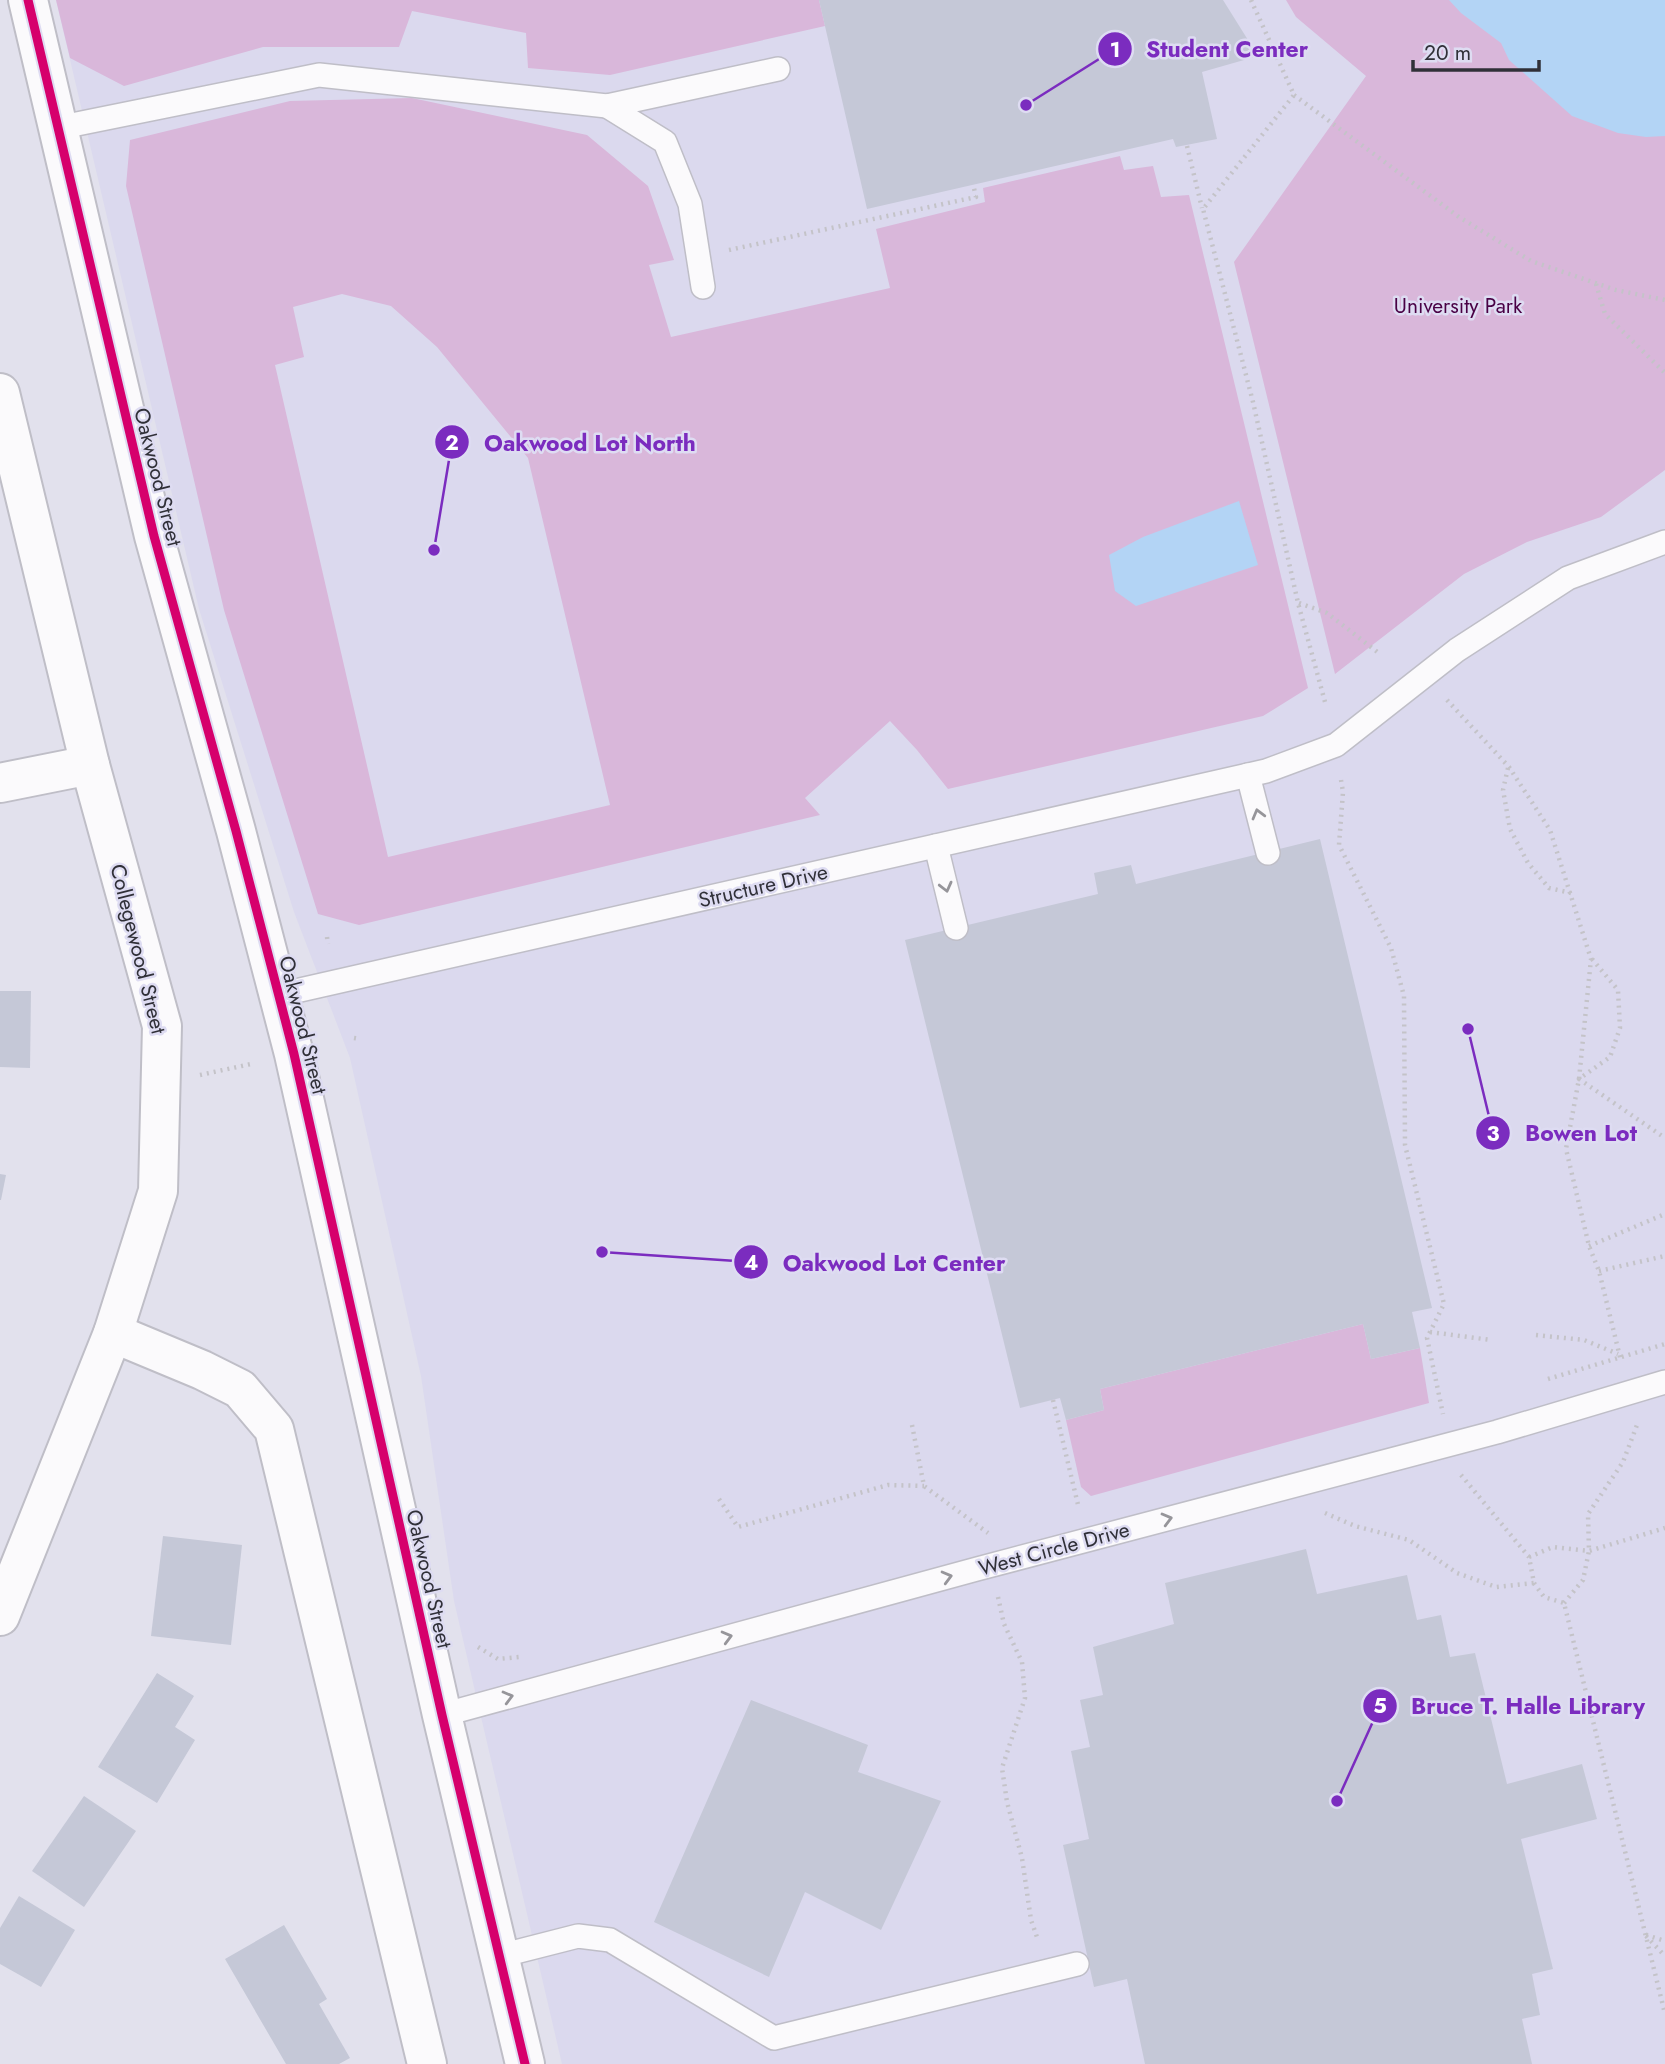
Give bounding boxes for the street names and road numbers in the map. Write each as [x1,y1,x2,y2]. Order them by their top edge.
street label: Oakwood Street [126,405,190,549]
street label: Structure Drive [696,857,831,915]
street label: Collegewood Street [102,861,174,1037]
street label: Oakwood Street [271,953,335,1097]
street label: Oakwood Street [398,1507,460,1651]
street label: West Circle Drive [975,1514,1133,1584]

